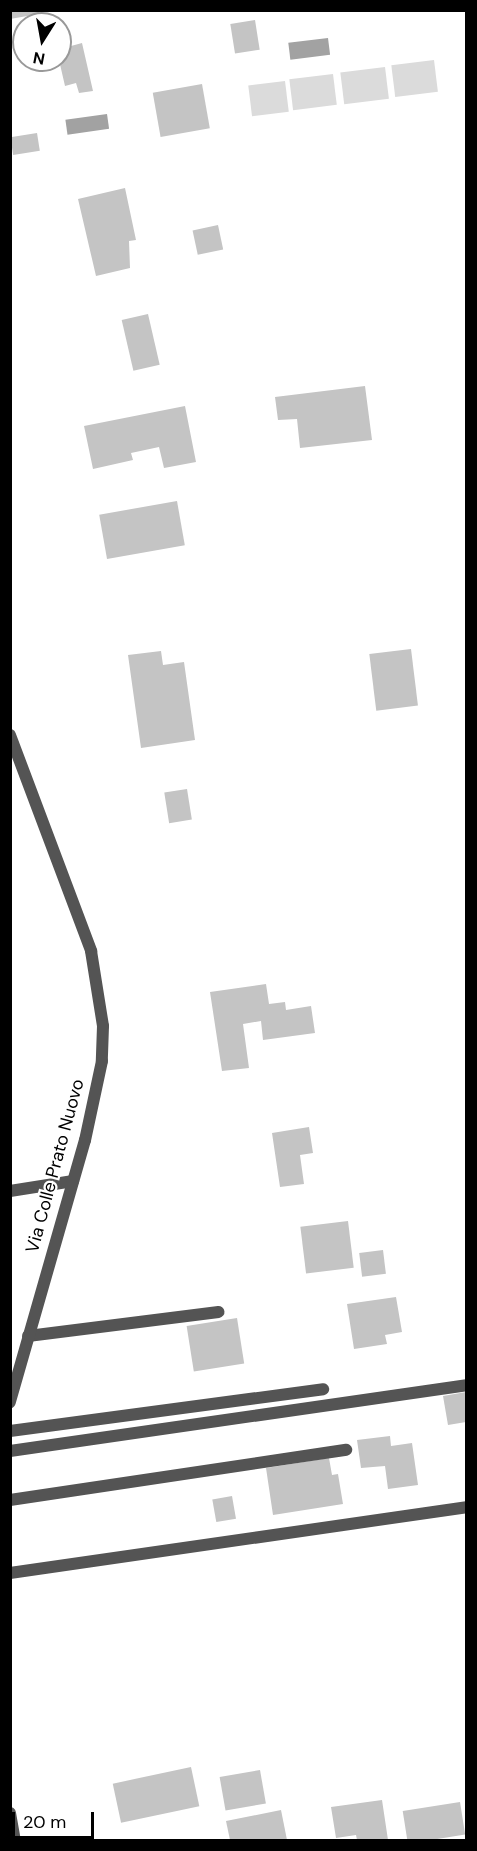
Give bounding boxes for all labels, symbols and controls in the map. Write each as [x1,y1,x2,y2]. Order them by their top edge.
north arrow [12,12,72,72]
text: N [31,47,47,70]
street label: Via Colle Prato Nuovo [21,1077,89,1255]
scale bar [15,1800,98,1838]
text: 20 m [23,1810,66,1834]

